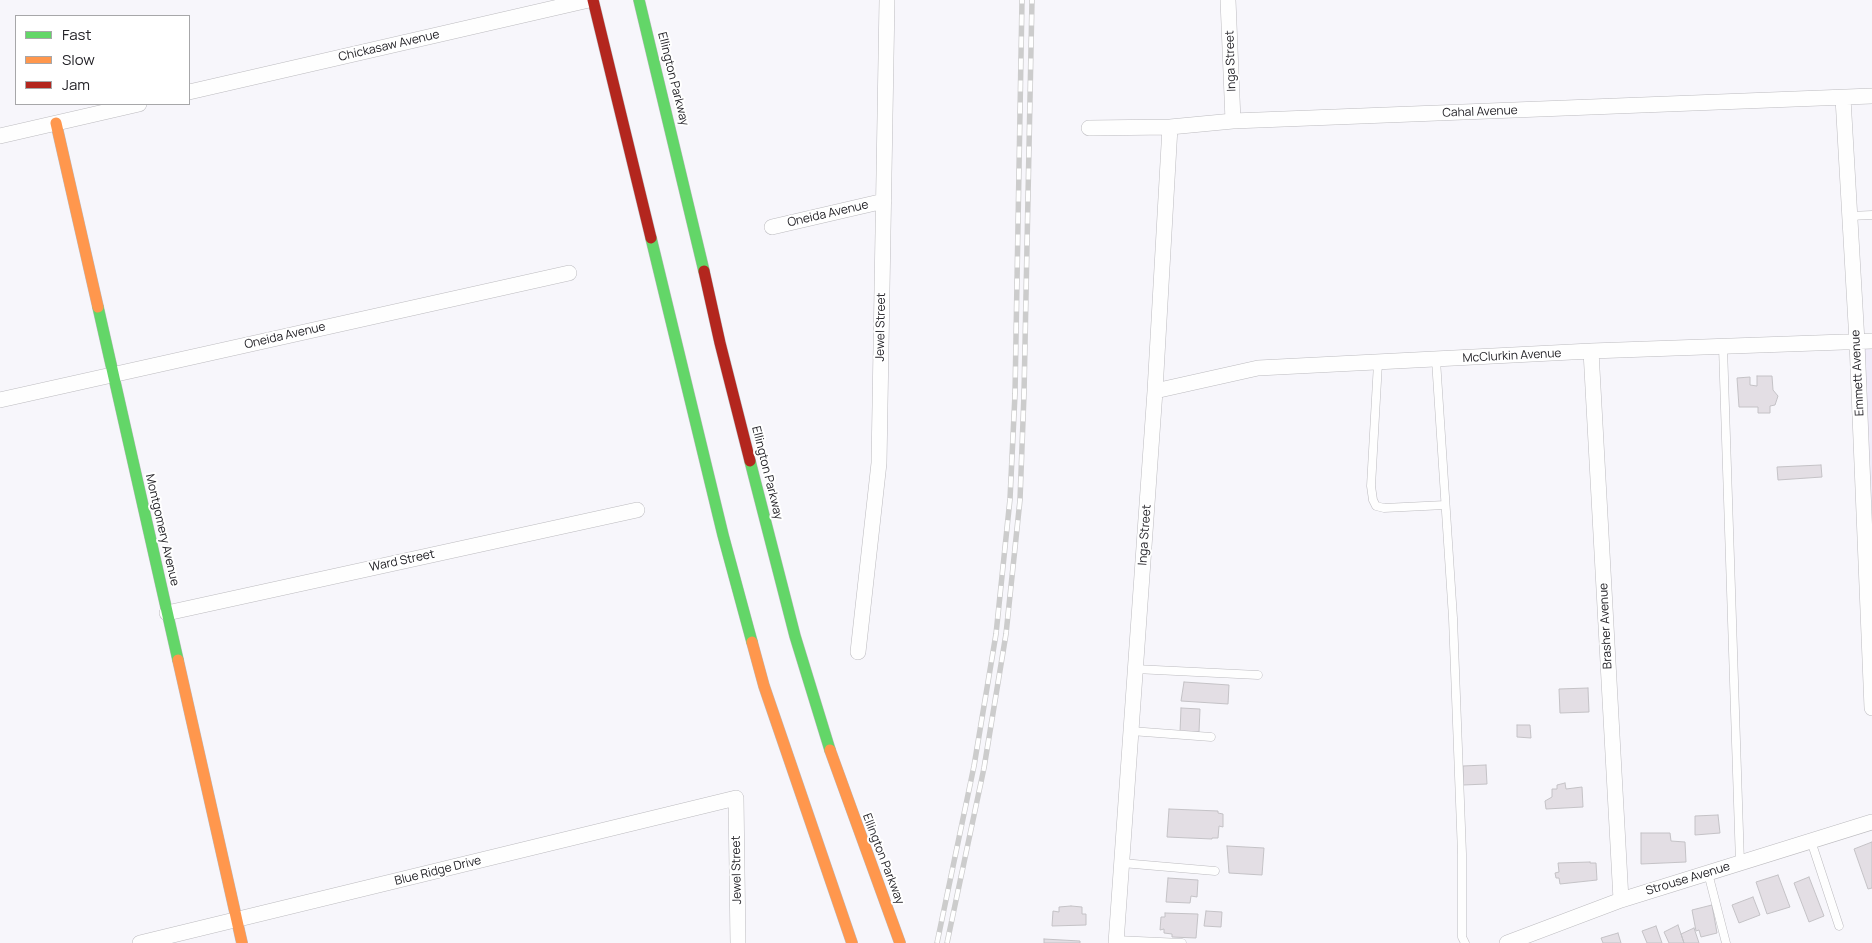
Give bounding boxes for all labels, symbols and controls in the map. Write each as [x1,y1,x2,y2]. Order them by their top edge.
legend [15,15,190,105]
text: Fast [62,24,91,45]
street label: Chickasaw Avenue [337,27,441,65]
street label: Inga Street [1223,30,1239,92]
street label: Ellington Parkway [654,31,692,127]
text: Slow [62,49,95,70]
text: Jam [62,74,90,95]
street label: Cahal Avenue [1442,103,1518,121]
street label: Oneida Avenue [786,198,870,230]
street label: Jewel Street [873,292,889,362]
street label: Oneida Avenue [243,320,327,352]
street label: Emmett Avenue [1849,329,1867,417]
street label: McClurkin Avenue [1462,346,1562,366]
street label: Ellington Parkway [748,425,786,521]
street label: Montgomery Avenue [142,473,182,587]
street label: Inga Street [1136,504,1154,566]
street label: Ward Street [368,547,436,575]
street label: Brasher Avenue [1597,583,1615,669]
street label: Ellington Parkway [859,812,907,906]
street label: Jewel Street [729,835,745,905]
street label: Blue Ridge Drive [393,853,483,889]
street label: Strouse Avenue [1644,859,1732,899]

